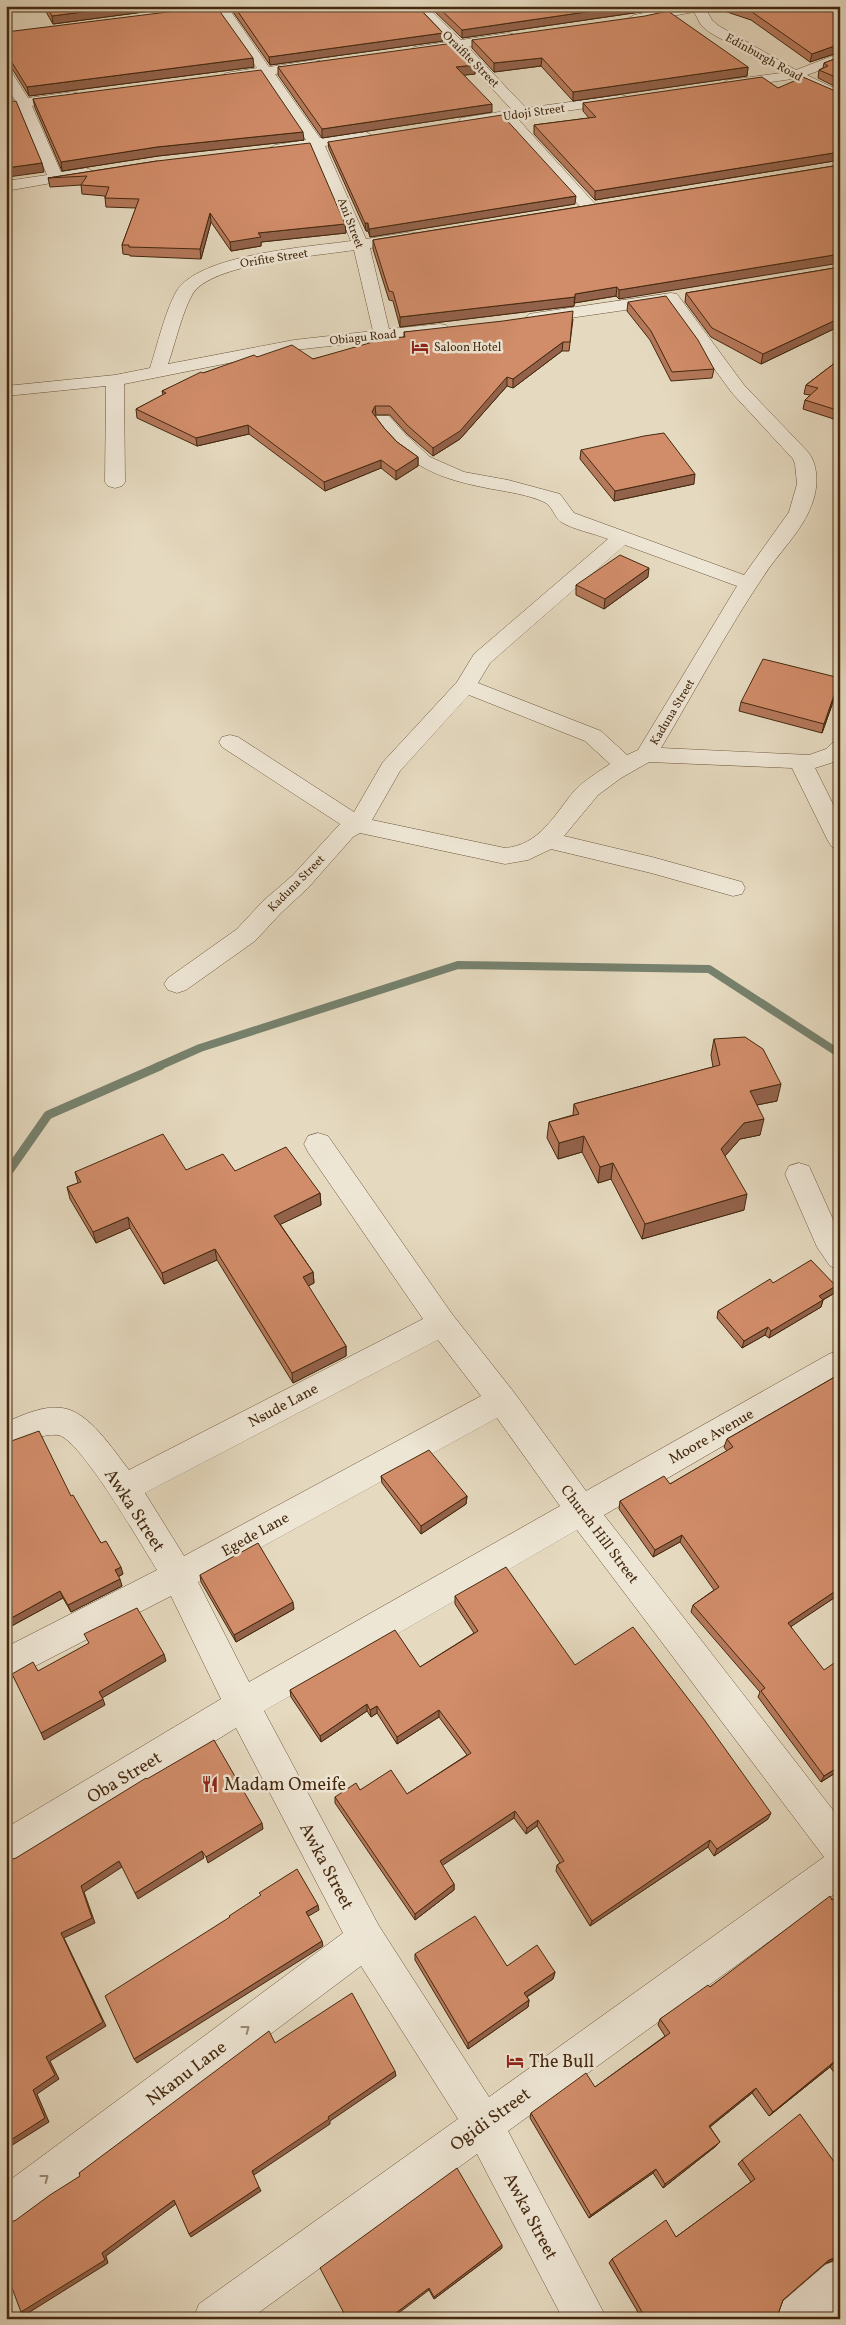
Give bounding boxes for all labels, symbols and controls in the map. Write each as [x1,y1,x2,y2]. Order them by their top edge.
street label: Oraifite Street [438,28,502,92]
street label: Edinburgh Road [722,30,805,86]
street label: Udoji Street [502,101,566,125]
street label: Ani Street [333,196,367,251]
street label: Orifite Street [239,246,309,272]
street label: Obiagu Road [329,326,398,349]
hotel icon: Saloon Hotel [410,337,430,357]
place label: Saloon Hotel [434,340,502,356]
street label: Kaduna Street [647,676,699,749]
street label: Kaduna Street [265,852,329,916]
street label: Nsude Lane [245,1379,322,1434]
street label: Moore Avenue [665,1404,758,1470]
street label: Awka Street [97,1464,170,1557]
street label: Church Hill Street [555,1481,643,1589]
street label: Egede Lane [218,1508,293,1563]
street label: Oba Street [83,1746,167,1810]
place label: Madam Omeife [224,1773,346,1798]
restaurant icon: Madam Omeife [200,1774,220,1794]
street label: Awka Street [292,1819,359,1915]
one-way arrow [240,2026,250,2035]
street label: Nkanu Lane [141,2036,232,2113]
place label: The Bull [529,2050,594,2075]
hotel icon: The Bull [505,2051,525,2071]
street label: Ogidi Street [445,2082,536,2158]
street label: Awka Street [496,2169,563,2265]
one-way arrow [39,2176,48,2184]

